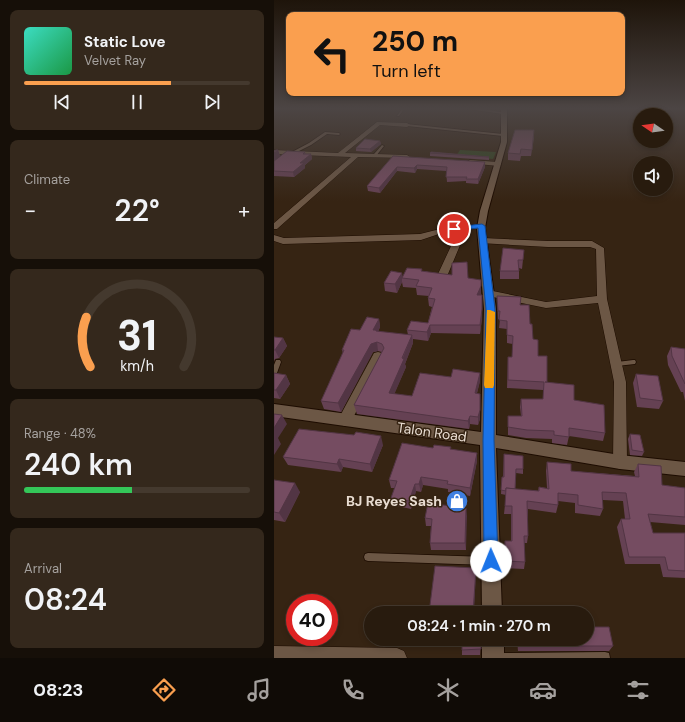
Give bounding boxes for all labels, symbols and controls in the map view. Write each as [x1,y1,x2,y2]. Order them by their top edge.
text: 250 m [372,23,458,60]
icon: left [306,28,358,80]
text: Static Love [84,32,165,52]
text: Velvet Ray [84,52,146,69]
text: Turn left [372,59,441,83]
icon: previous [51,91,73,113]
icon: pause [126,91,148,113]
icon: next [201,91,223,113]
north arrow [633,108,673,148]
map controls [633,108,673,196]
button: sound [633,156,673,196]
text: Climate [24,171,70,188]
text: 22° [114,191,160,230]
text: − [24,196,36,225]
text: + [238,196,250,225]
pin [437,212,471,246]
icon: arrive [443,218,465,240]
text: 31 [117,309,157,363]
text: km/h [120,357,154,375]
street label: Talon Road [396,418,468,446]
text: Range · 48% [24,425,96,442]
text: 240 km [24,445,133,484]
shop icon: BJ Reyes Sash [444,488,470,514]
place label: BJ Reyes Sash [346,492,442,510]
position arrow [470,540,512,582]
text: Arrival [24,560,62,577]
text: 08:24 [24,580,107,619]
speed limit sign: 40 [286,594,338,646]
text: 08:24 · 1 min · 270 m [407,616,551,636]
icon: directions [150,676,178,704]
icon: music [245,676,273,704]
icon: phone [339,676,367,704]
icon: climate [434,676,462,704]
icon: car [529,676,557,704]
icon: filters [624,676,652,704]
text: 08:23 [33,678,83,702]

